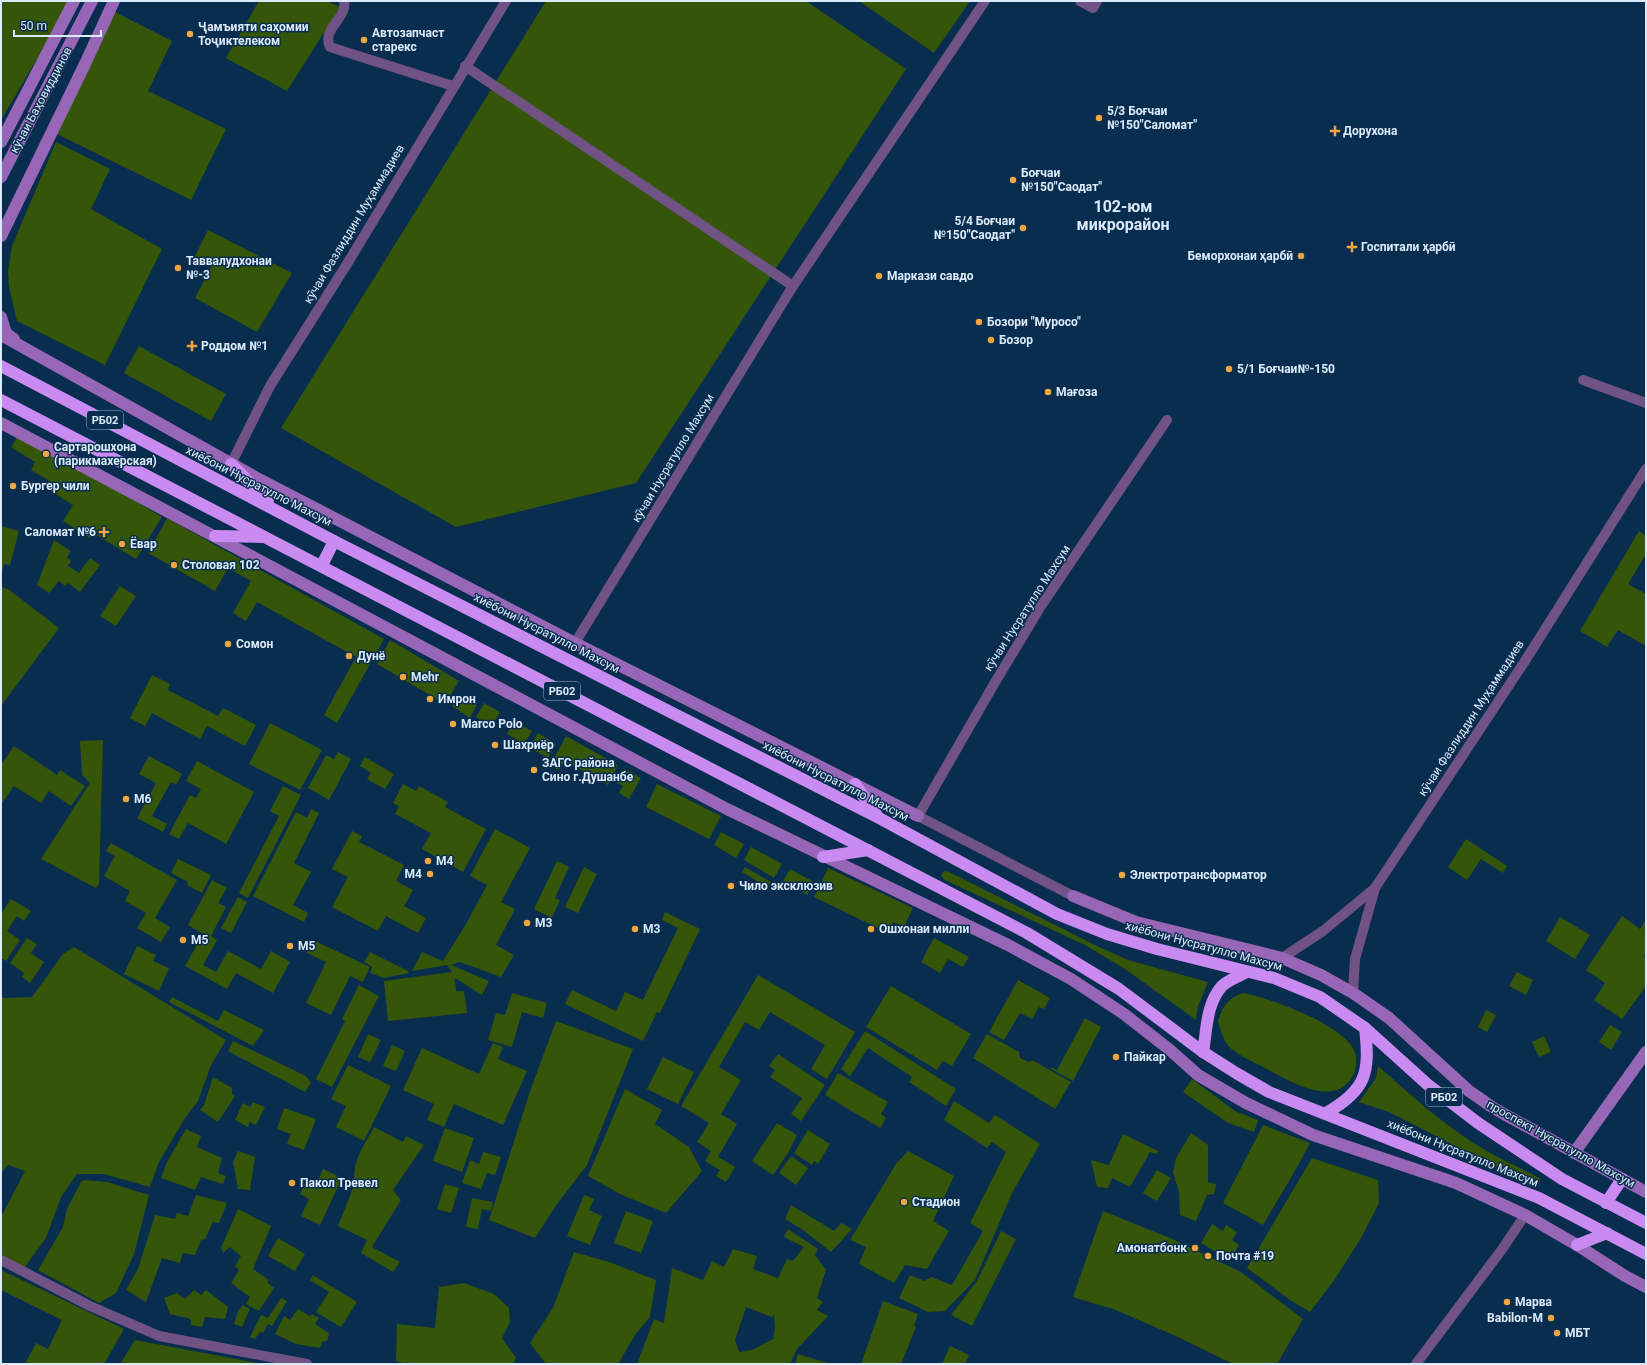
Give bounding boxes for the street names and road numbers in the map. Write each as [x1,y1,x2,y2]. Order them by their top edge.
street label: кӯчаи Баҳовиддинов [7,44,75,155]
street label: кӯчаи Фазлиддин Муҳаммадиев [301,142,407,306]
street label: кӯчаи Нусратулло Махсум [629,391,717,525]
road number: РБ02 [87,411,123,429]
street label: хиёбони Нусратулло Махсум [184,443,334,529]
street label: кӯчаи Нусратулло Махсум [981,542,1073,674]
street label: хиёбони Нусратулло Махсум [472,590,622,676]
street label: кӯчаи Фазлиддин Муҳаммадиев [1415,637,1527,799]
road number: РБ02 [544,682,580,700]
street label: хиёбони Нусратулло Махсум [761,738,911,824]
street label: хиёбони Нусратулло Махсум [1124,918,1284,974]
road number: РБ02 [1426,1088,1462,1106]
street label: проспект Нусратулло Махсум [1484,1097,1638,1191]
street label: хиёбони Нусратулло Махсум [1385,1116,1541,1190]

